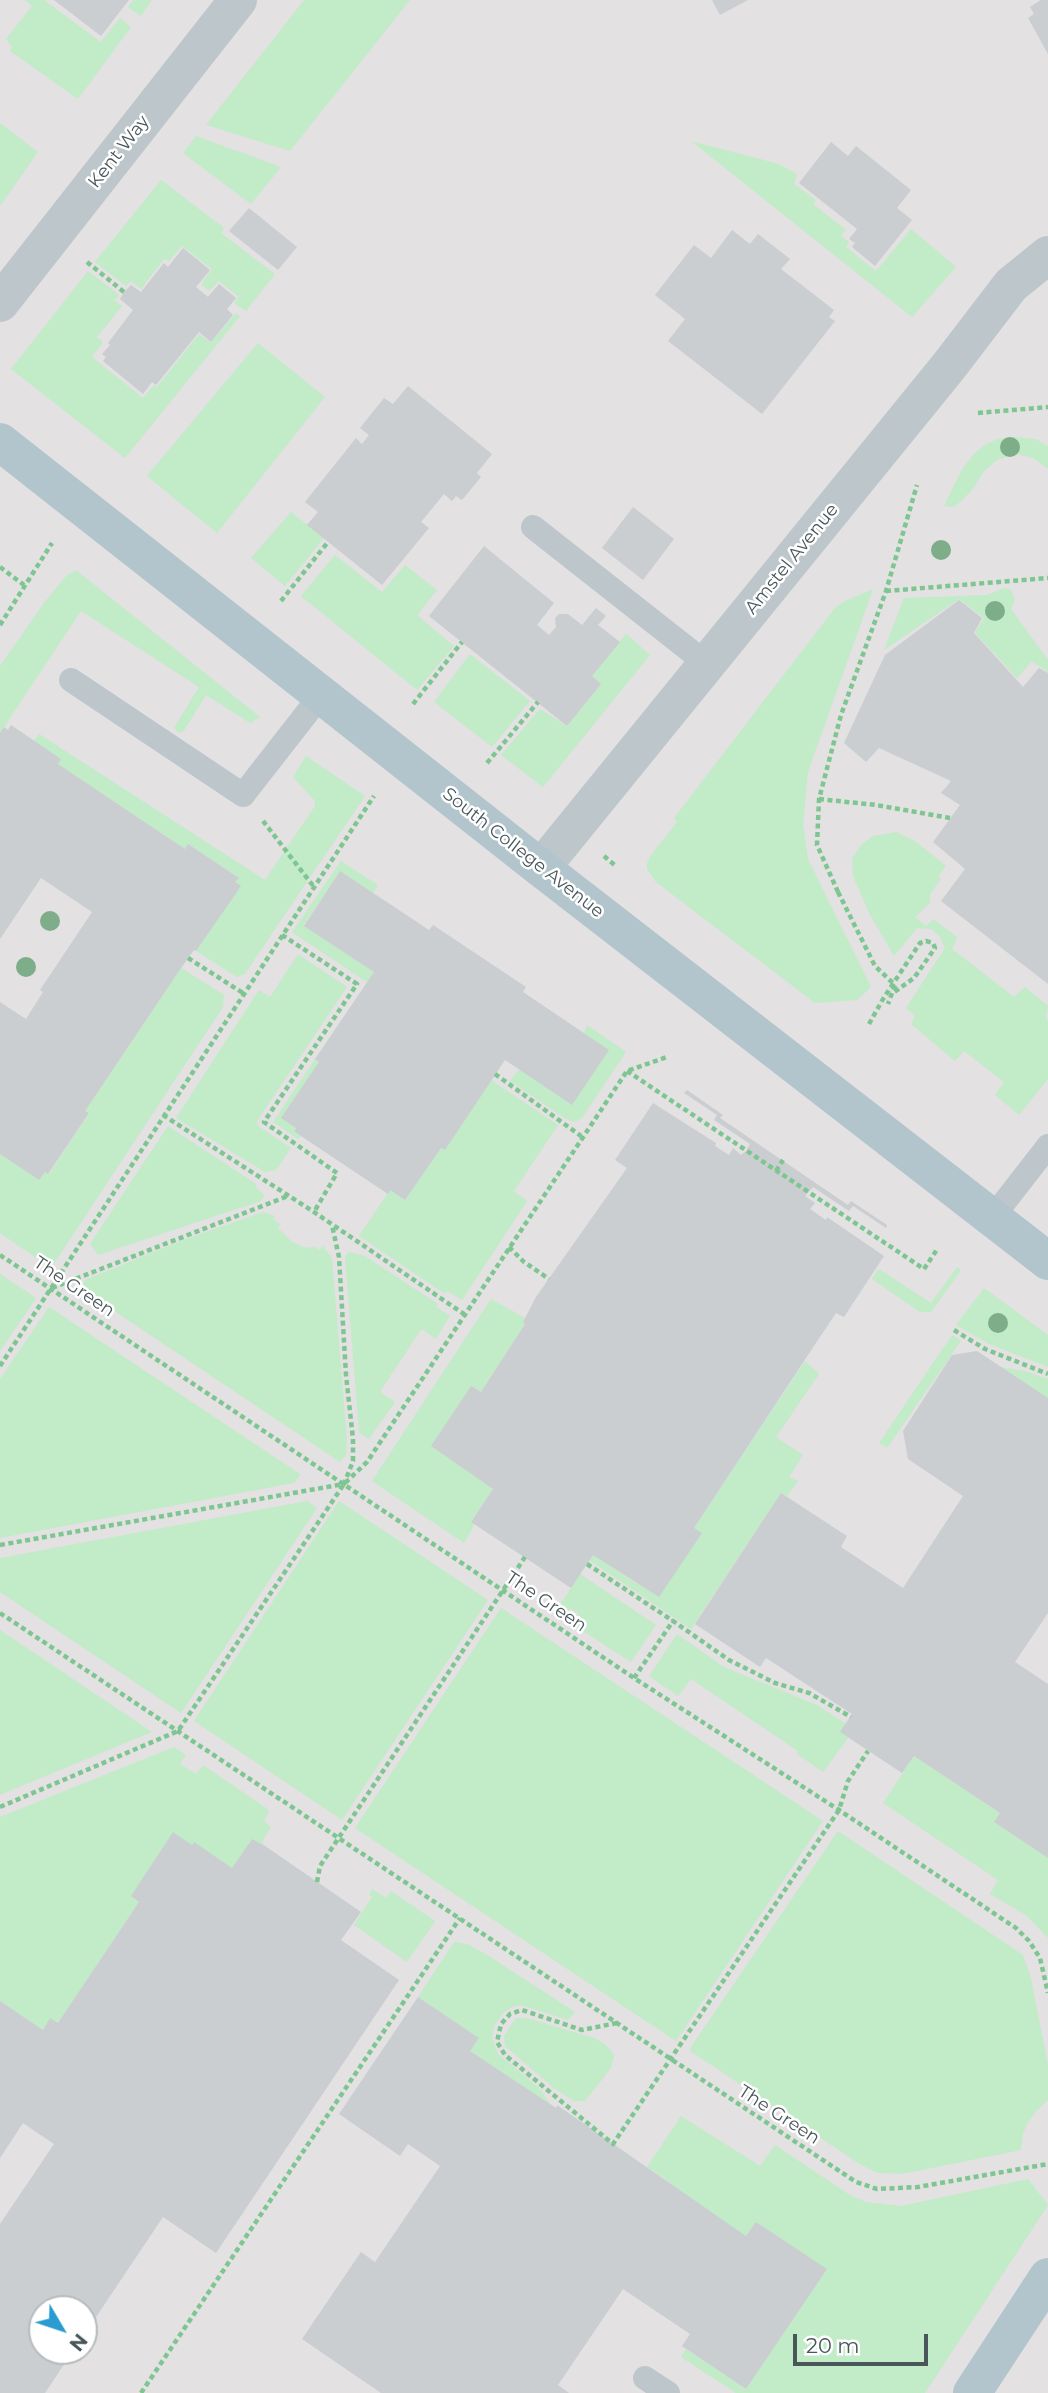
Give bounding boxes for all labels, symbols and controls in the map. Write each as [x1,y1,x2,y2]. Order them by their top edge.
street label: Kent Way [84,111,154,193]
street label: Amstel Avenue [741,499,843,619]
street label: South College Avenue [438,783,608,923]
street label: The Green [29,1252,119,1322]
street label: The Green [501,1567,591,1637]
street label: The Green [734,2081,824,2149]
north arrow [28,2295,98,2365]
scale bar [796,2320,931,2364]
text: N [64,2329,92,2355]
text: 20 m [806,2333,860,2358]

